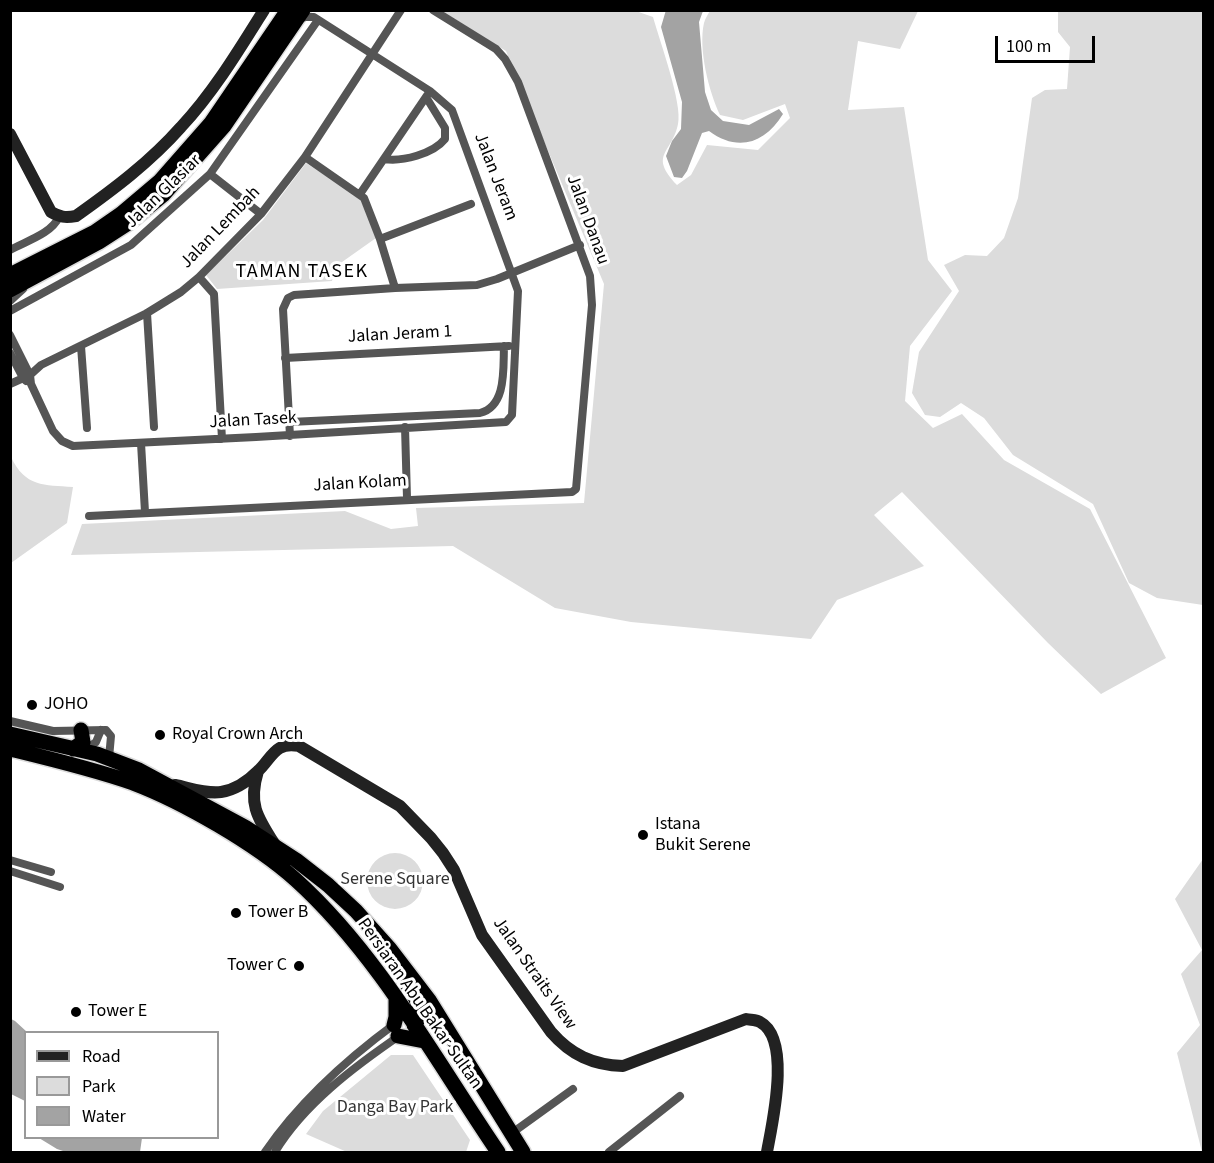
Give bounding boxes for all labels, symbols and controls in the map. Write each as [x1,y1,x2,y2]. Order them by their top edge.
scale bar [998,24,1098,62]
text: 100 m [1006,34,1051,59]
street label: Jalan Jeram [468,130,522,224]
street label: Jalan Glasiar [122,151,206,233]
street label: Jalan Danau [561,172,613,268]
street label: Jalan Lembah [176,182,266,274]
district label: TAMAN TASEK [235,261,369,285]
street label: Jalan Jeram 1 [347,321,453,349]
street label: Jalan Tasek [209,408,297,434]
street label: Jalan Kolam [313,471,407,497]
place label: JOHO [44,694,88,716]
marker: JOHO [25,698,39,712]
place label: Royal Crown Arch [172,724,303,746]
marker: Royal Crown Arch [153,728,167,742]
place label: Istana Bukit Serene [655,814,751,856]
marker: Istana Bukit Serene [636,828,650,842]
park label: Serene Square [340,869,450,891]
place label: Tower B [248,902,308,924]
marker: Tower B [229,906,243,920]
street label: Jalan Straits View [487,914,581,1034]
street label: Persiaran Abu Bakar Sultan [352,915,486,1093]
place label: Tower C [227,955,287,977]
marker: Tower C [292,959,306,973]
place label: Tower E [88,1001,147,1023]
marker: Tower E [69,1005,83,1019]
legend [24,1031,219,1139]
text: Road [82,1044,121,1069]
text: Park [82,1074,116,1099]
park label: Danga Bay Park [337,1097,453,1119]
text: Water [82,1104,126,1129]

